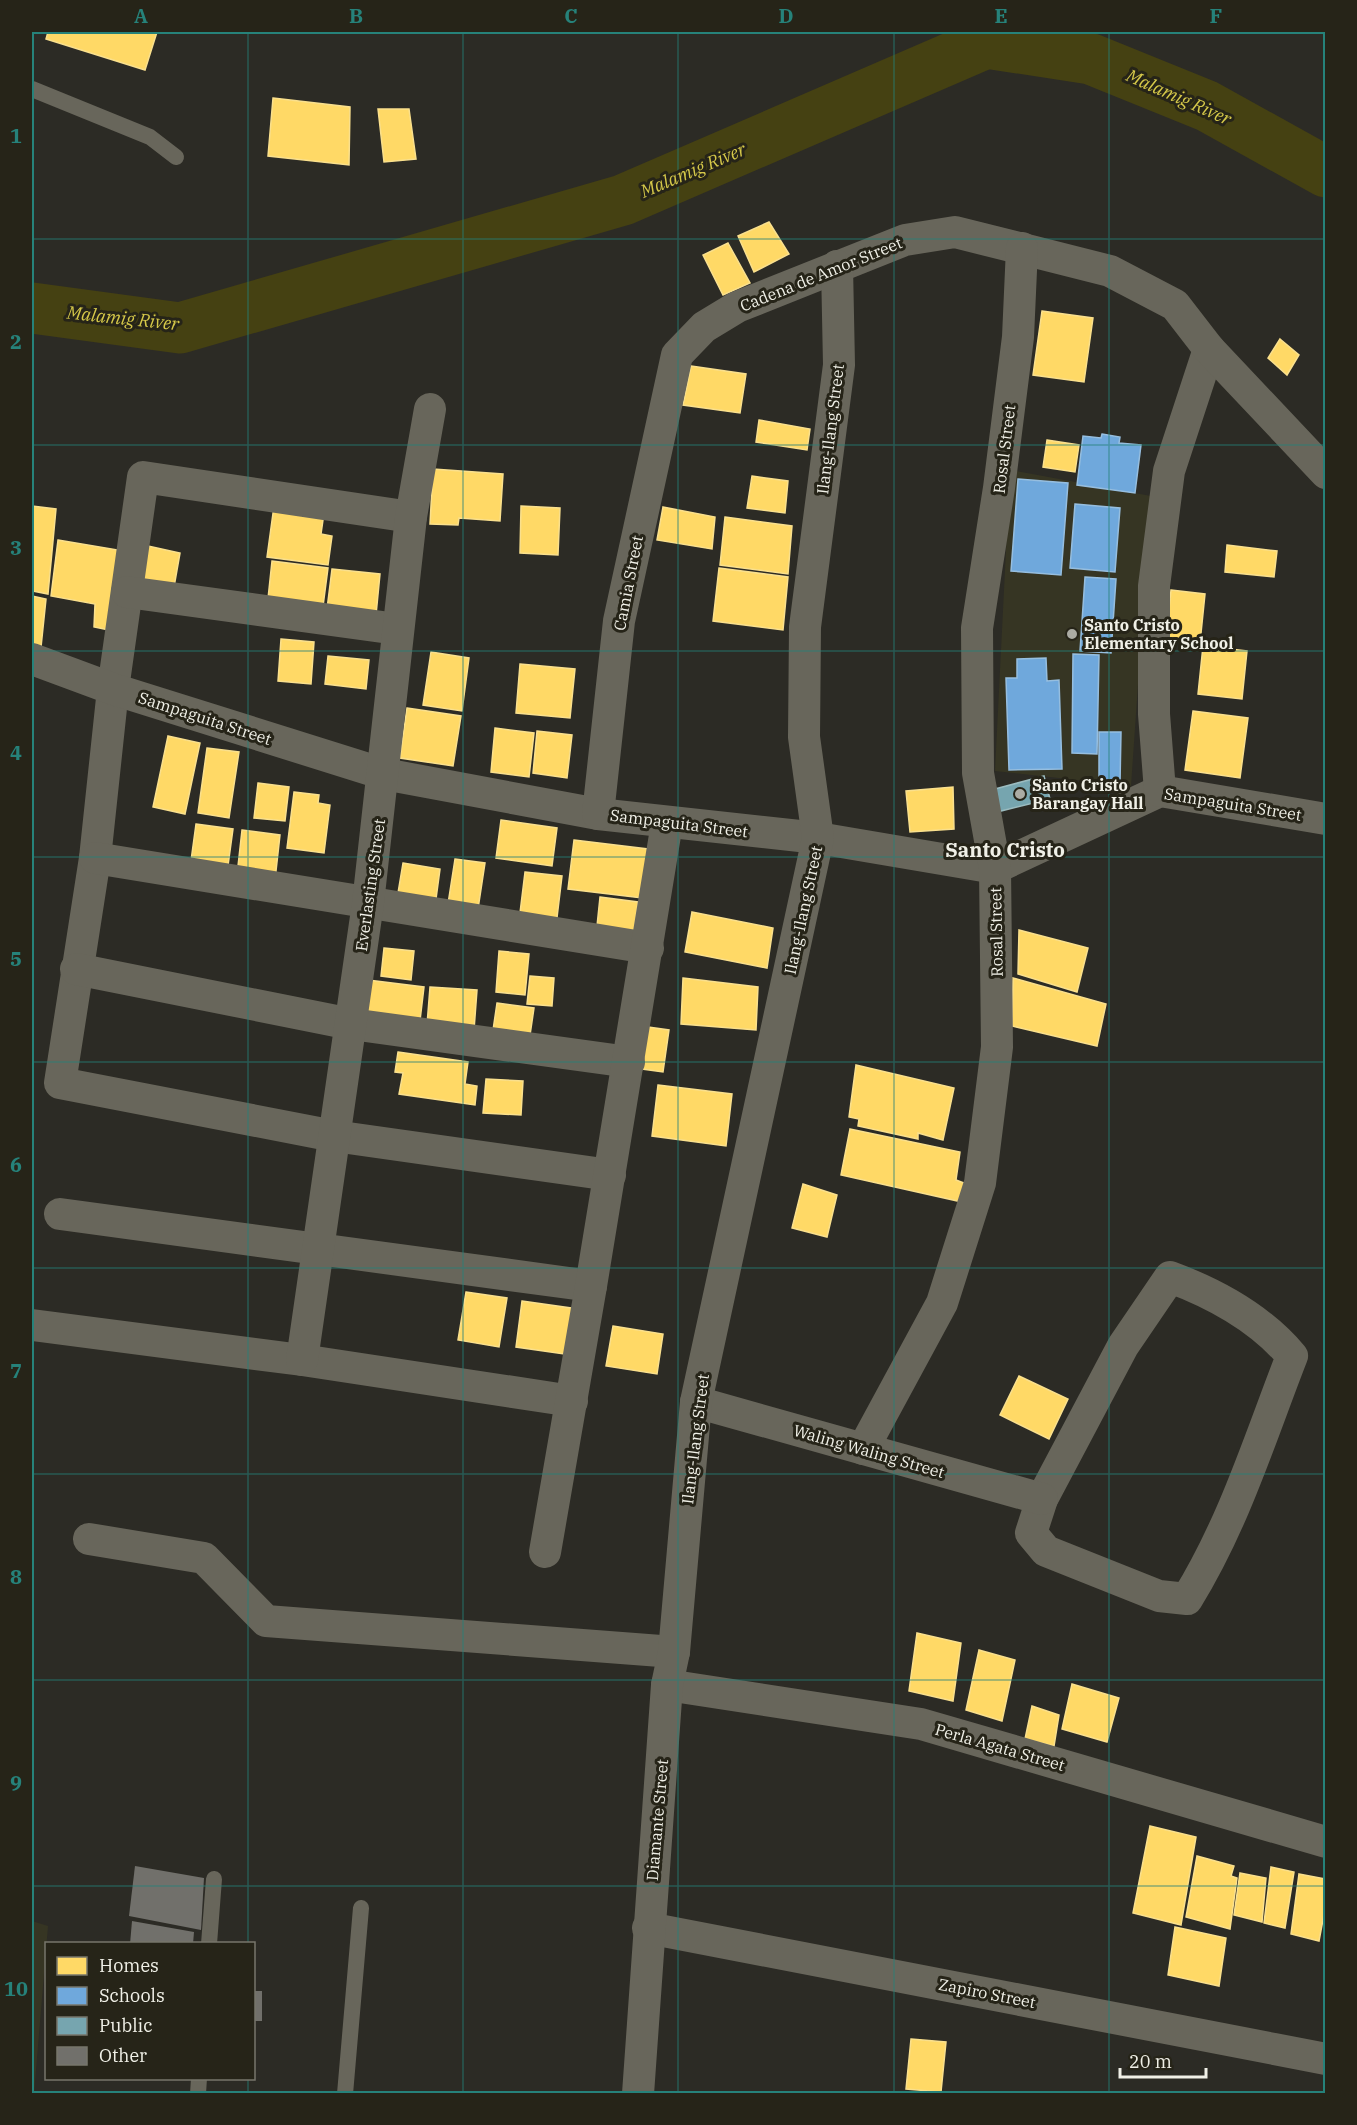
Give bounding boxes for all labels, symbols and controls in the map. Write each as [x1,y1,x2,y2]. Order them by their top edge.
text: A [134,2,148,29]
text: B [349,2,363,29]
text: C [564,2,578,29]
text: D [778,2,794,29]
text: E [994,2,1008,29]
text: F [1210,2,1222,29]
water label: Malamig River [1122,63,1236,131]
text: 1 [10,122,22,149]
water label: Malamig River [636,137,750,203]
street label: Cadena de Amor Street [737,232,905,316]
water label: Malamig River [65,301,181,335]
text: 2 [10,328,22,355]
street label: Ilang-Ilang Street [812,362,848,495]
street label: Rosal Street [989,403,1019,495]
street label: Camia Street [609,533,647,632]
text: 3 [10,534,22,561]
place label: Santo Cristo Elementary School [1084,615,1233,653]
marker: Santo Cristo Elementary School [1065,627,1079,641]
street label: Sampaguita Street [136,687,274,749]
text: 4 [10,739,22,766]
place label: Santo Cristo Barangay Hall [1032,775,1144,813]
street label: Sampaguita Street [1163,783,1303,825]
marker: Santo Cristo Barangay Hall [1013,787,1027,801]
street label: Sampaguita Street [609,805,749,841]
street label: Everlasting Street [351,817,389,953]
district label: Santo Cristo [945,836,1065,863]
street label: Ilang-Ilang Street [780,844,826,976]
street label: Rosal Street [985,887,1007,977]
text: 5 [10,945,22,972]
text: 6 [10,1151,22,1178]
text: 7 [10,1357,22,1384]
street label: Ilang-Ilang Street [677,1372,713,1505]
street label: Waling Waling Street [791,1420,947,1482]
text: 8 [10,1563,22,1590]
street label: Perla Agata Street [933,1719,1067,1775]
street label: Diamante Street [642,1758,672,1882]
text: 9 [10,1769,22,1796]
legend [45,1942,255,2080]
text: Homes [99,1954,159,1977]
street label: Zapiro Street [937,1974,1038,2012]
text: 10 [4,1975,28,2002]
text: Schools [99,1984,165,2007]
text: Public [99,2014,153,2037]
scale bar [1120,2041,1206,2079]
text: Other [99,2044,147,2067]
text: 20 m [1129,2050,1172,2073]

